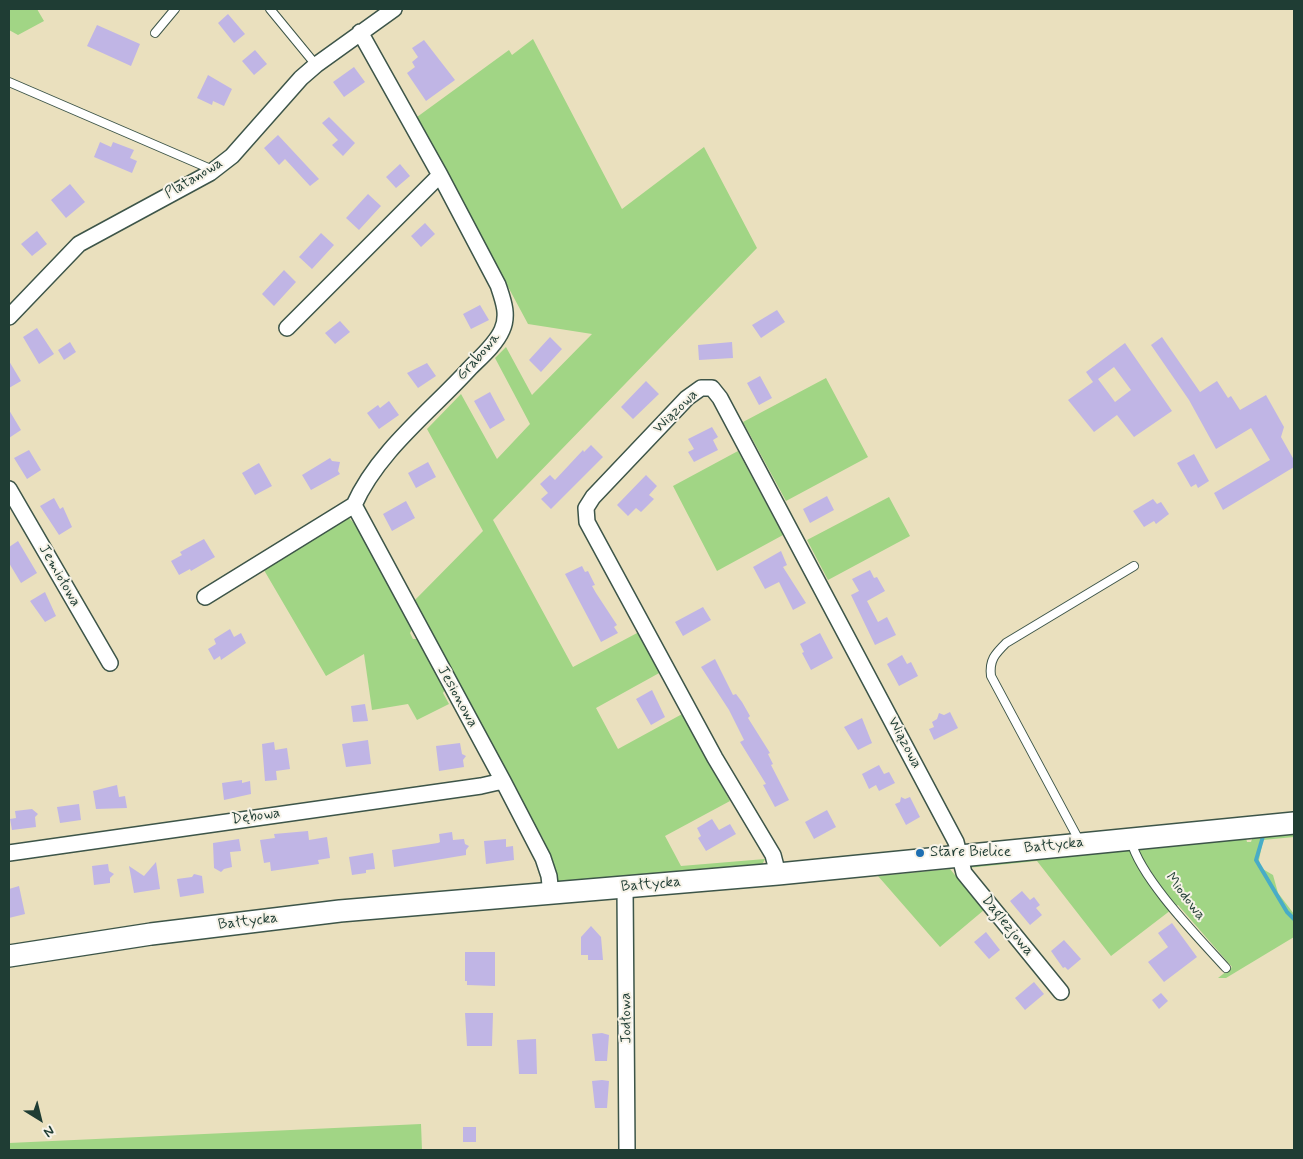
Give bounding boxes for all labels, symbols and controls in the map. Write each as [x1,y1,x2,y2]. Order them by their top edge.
street label: Platanowa [162,155,226,203]
street label: Grabowa [453,329,505,385]
street label: Wiązowa [650,386,702,438]
street label: Jemiołowa [34,542,84,610]
street label: Jesionowa [433,663,481,731]
street label: Wiązowa [883,714,925,772]
street label: Dębowa [231,805,281,829]
street label: Bałtycka [1023,834,1085,858]
place label: Stare Bielice [930,844,1011,862]
marker: Stare Bielice [914,847,926,859]
street label: Miodowa [1161,870,1209,924]
street label: Bałtycka [620,873,682,897]
street label: Daglezjowa [977,892,1037,960]
street label: Bałtycka [217,909,279,935]
street label: Jodłowa [618,992,636,1044]
north arrow [15,1094,65,1144]
text: N [40,1121,58,1141]

